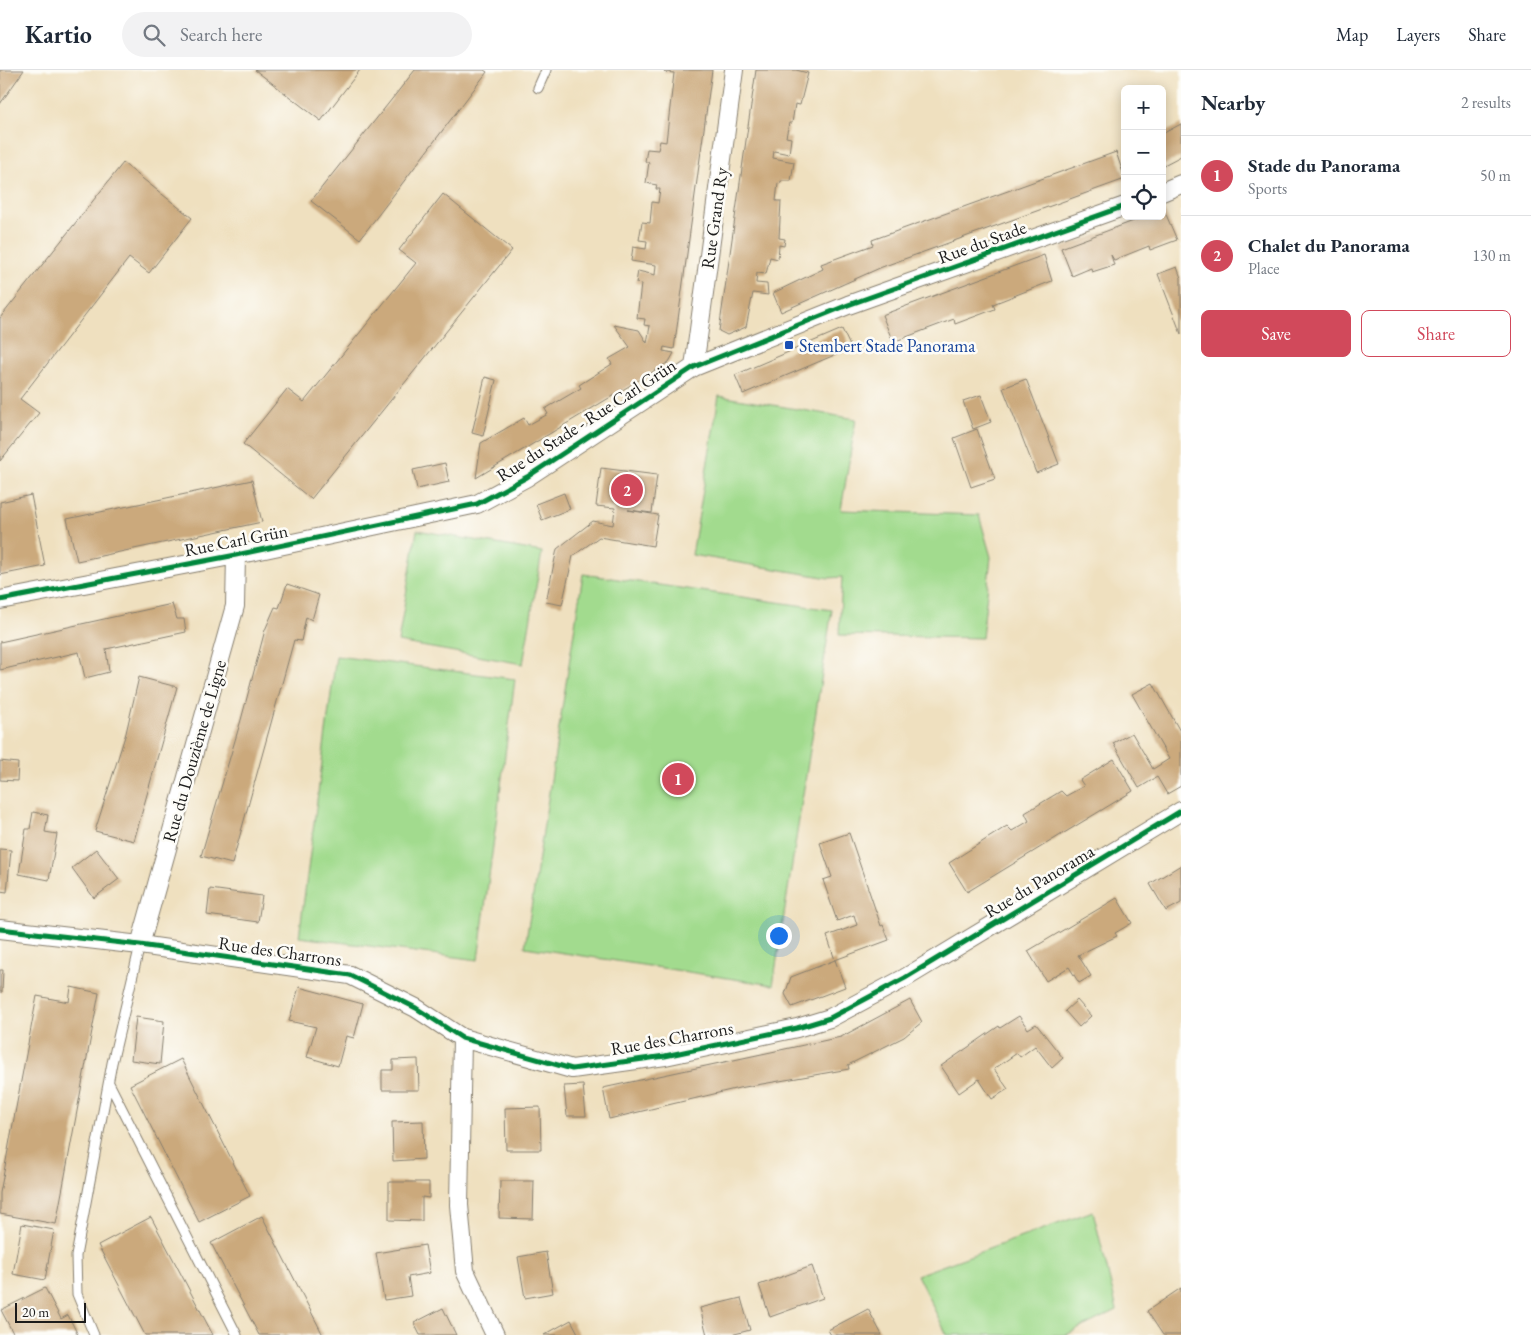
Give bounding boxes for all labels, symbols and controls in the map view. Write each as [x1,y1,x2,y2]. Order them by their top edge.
search box [122,12,472,57]
text: Kartio [25,19,92,50]
icon: search [140,21,168,49]
text: Search here [180,22,262,47]
text: Map [1336,23,1368,46]
text: Layers [1396,23,1440,46]
text: Share [1468,23,1506,46]
map controls [1121,85,1166,220]
button: + [1121,85,1166,130]
text: Nearby [1201,89,1265,116]
text: 2 results [1461,92,1511,113]
button: − [1121,130,1166,175]
text: Stade du Panorama [1248,153,1400,178]
text: 1 [1213,165,1221,186]
text: 50 m [1480,165,1511,186]
street label: Rue Grand Ry [696,166,733,270]
button: locate [1121,175,1166,220]
text: Sports [1248,178,1287,199]
street label: Rue du Stade [935,215,1029,269]
text: Chalet du Panorama [1248,233,1410,258]
text: 2 [1213,245,1221,266]
text: 130 m [1472,245,1511,266]
text: Place [1248,258,1280,279]
button: Save [1201,310,1351,357]
button: Share [1361,310,1511,357]
place label: Stembert Stade Panorama [799,334,976,357]
marker: Stembert Stade Panorama [783,339,795,351]
street label: Rue du Stade - Rue Carl Grün [492,353,681,487]
pin: 2 [611,471,643,509]
street label: Rue Carl Grün [182,519,290,561]
street label: Rue du Douzième de Ligne [157,657,231,845]
pin: 1 [662,760,694,798]
street label: Rue du Panorama [980,839,1099,923]
your location [766,923,792,949]
street label: Rue des Charrons [217,931,343,971]
street label: Rue des Charrons [609,1016,735,1060]
scale bar [15,1300,86,1323]
text: 20 m [22,1303,49,1321]

